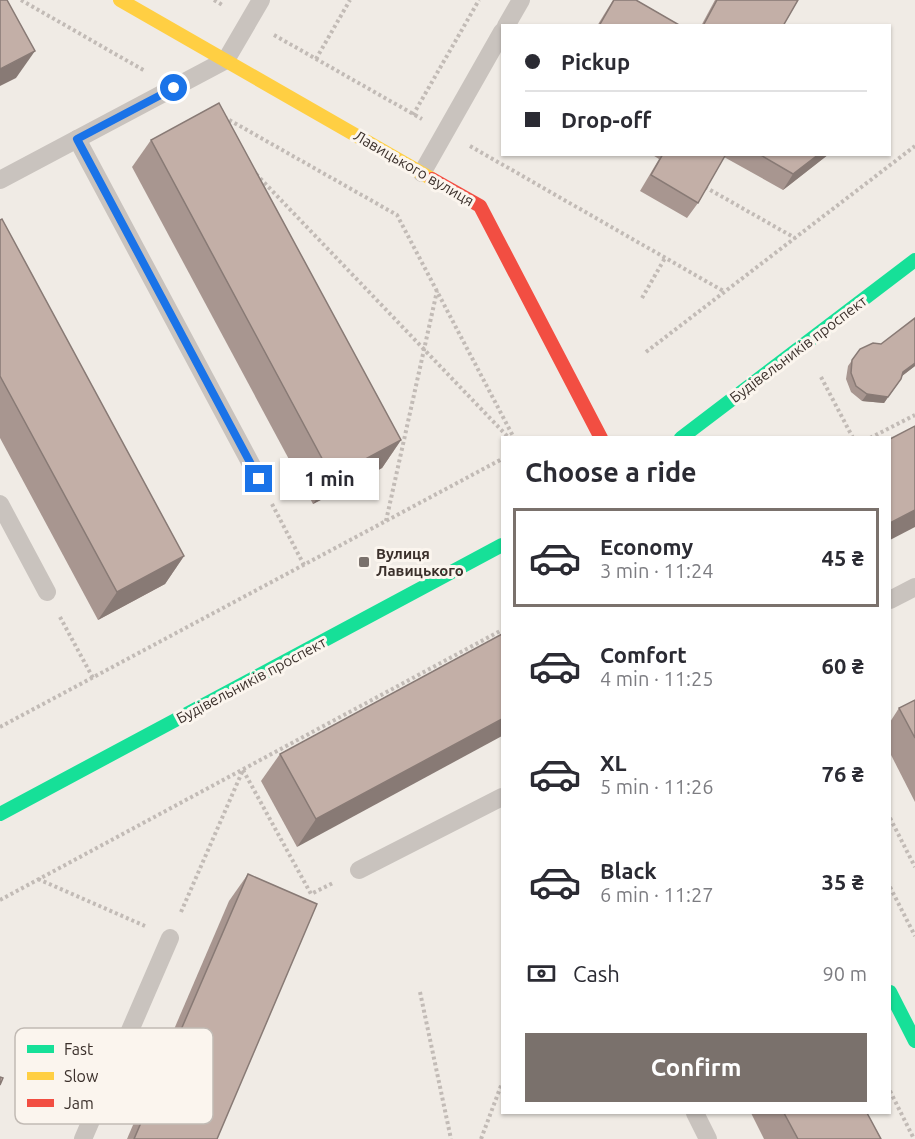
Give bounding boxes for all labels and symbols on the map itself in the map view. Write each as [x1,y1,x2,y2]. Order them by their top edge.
route start [160,74,187,101]
street label: Лавицького вулиця [351,127,477,209]
street label: Будівельників проспект [726,292,870,406]
callout: 1 min [280,458,379,500]
route end [245,465,272,492]
place label: Вулиця Лавицького [376,545,464,579]
marker: Вулиця Лавицького [357,555,371,569]
street label: Будівельників проспект [173,633,329,727]
legend [15,1028,213,1124]
text: Fast [64,1040,94,1058]
text: Slow [64,1067,99,1085]
text: Jam [64,1094,94,1112]

